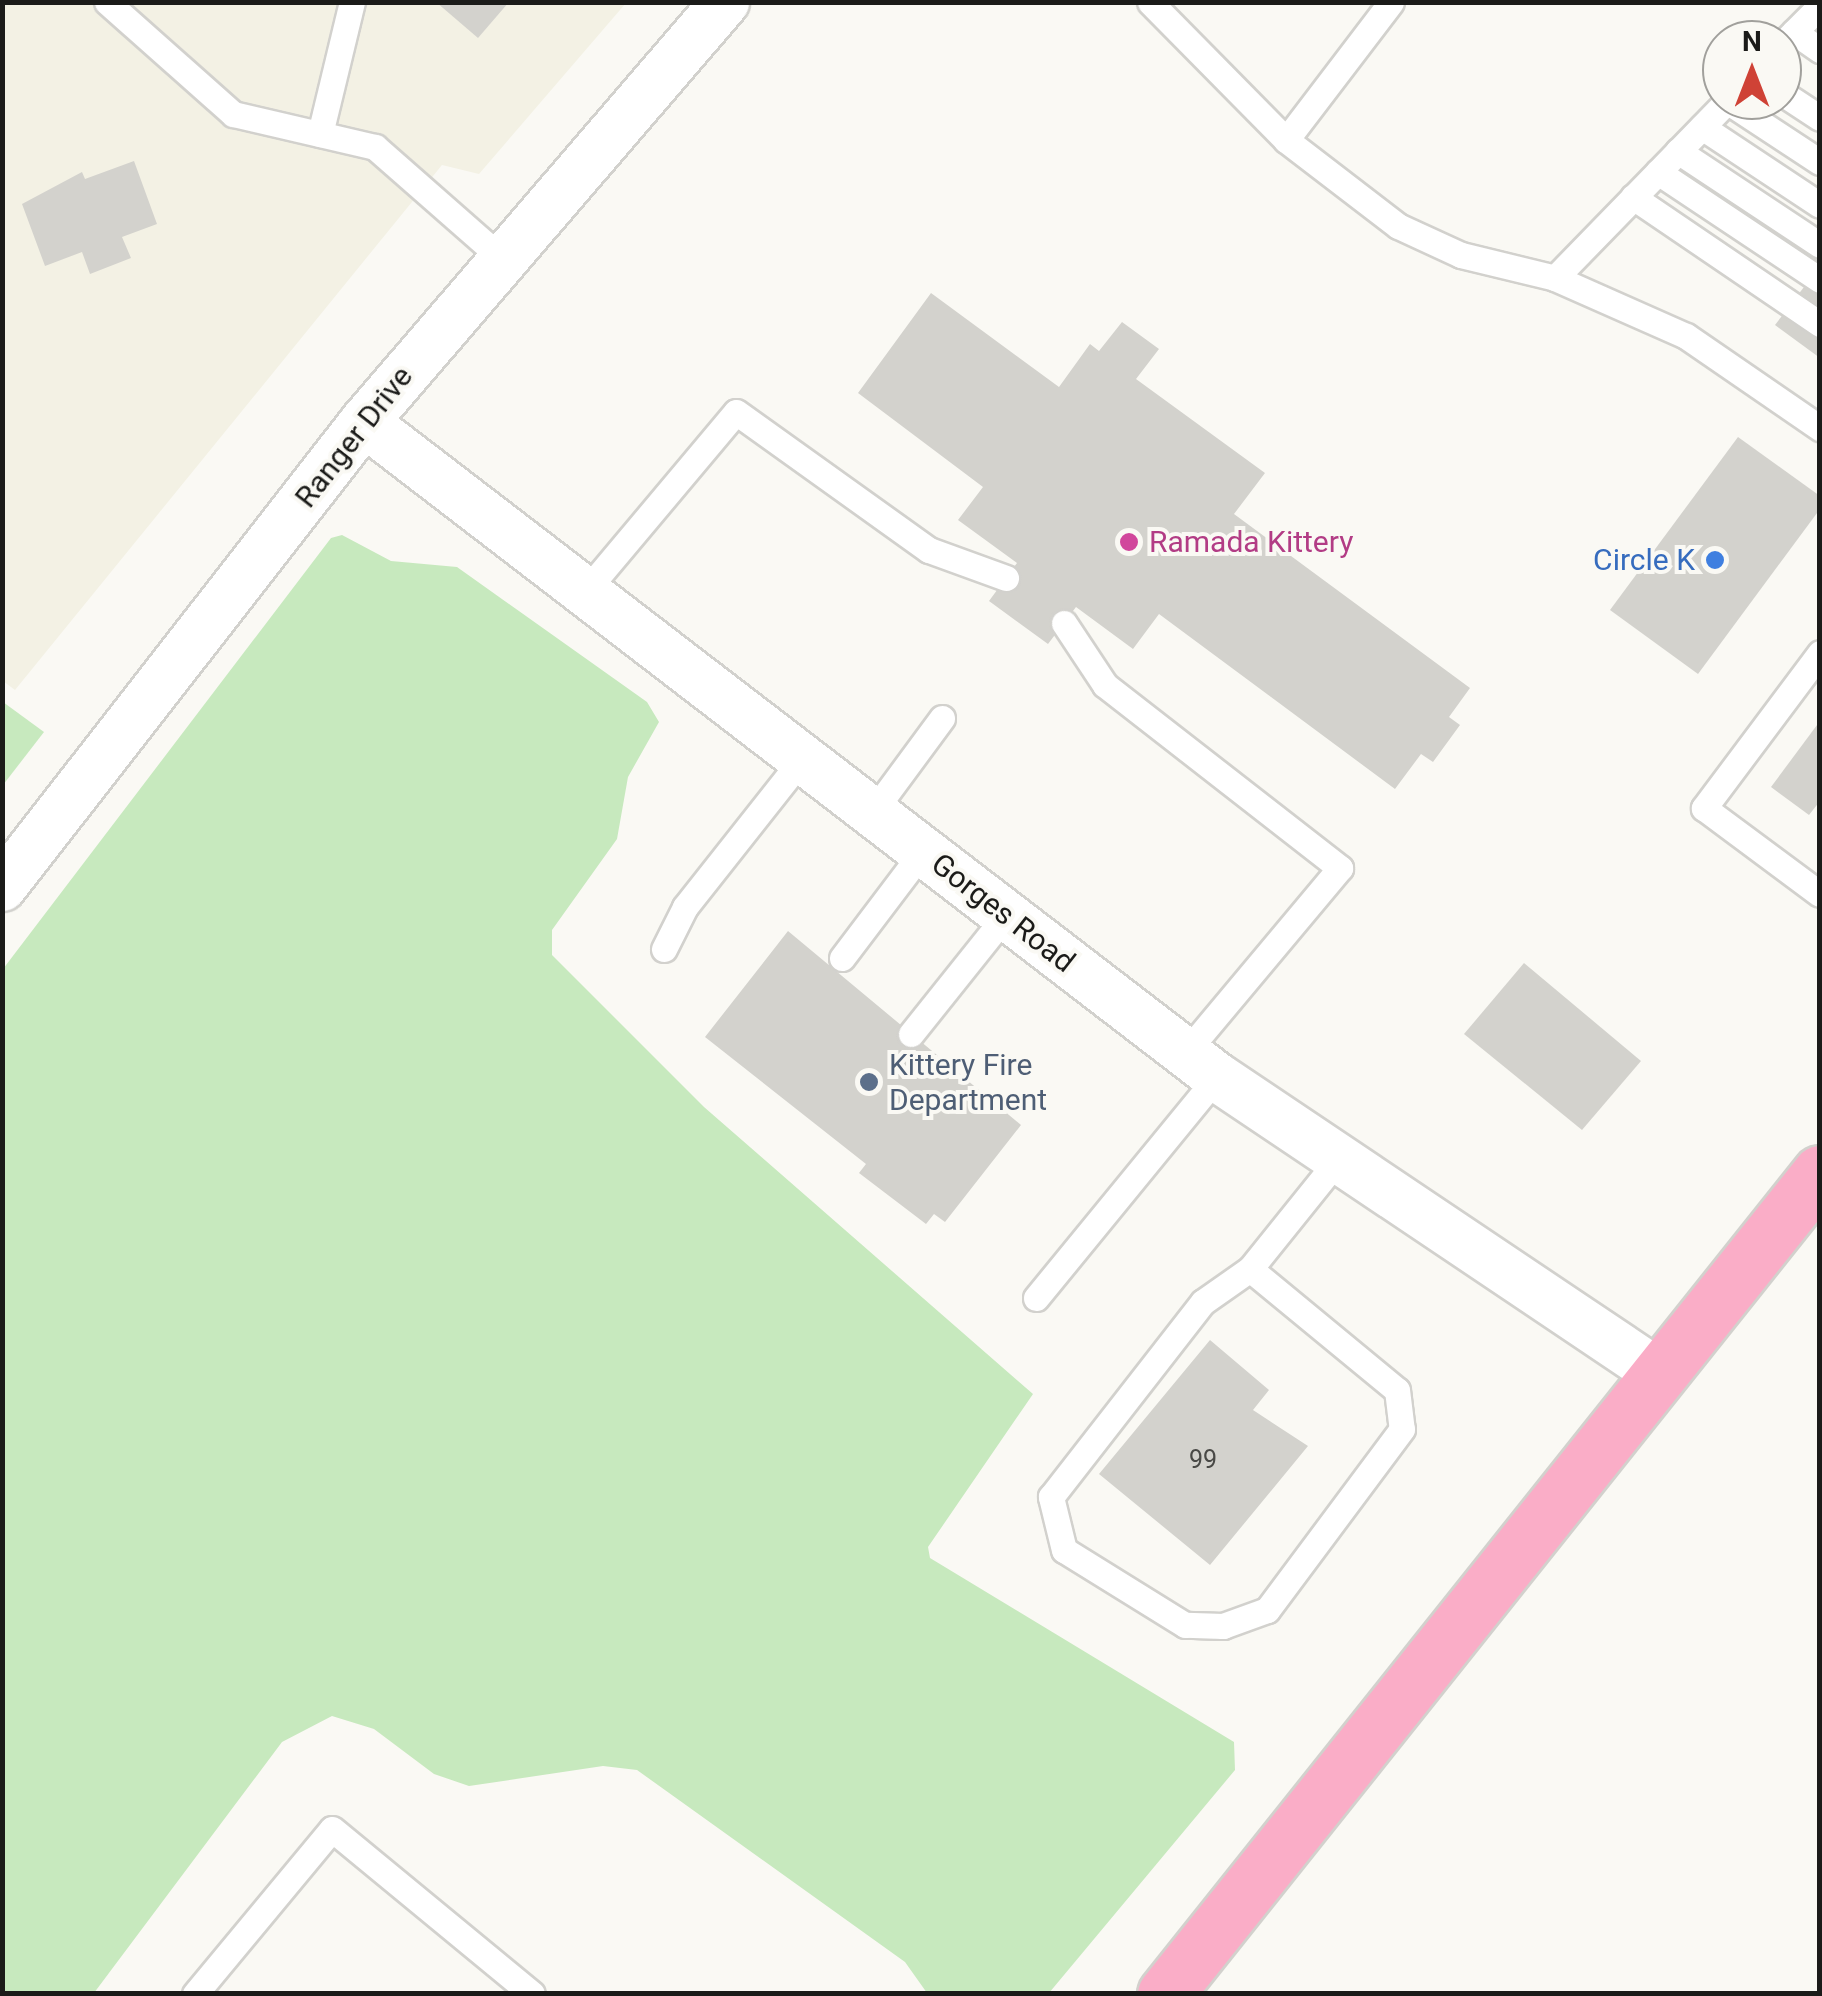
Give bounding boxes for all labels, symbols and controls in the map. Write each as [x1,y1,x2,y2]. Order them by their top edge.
north arrow [1702,20,1802,120]
text: N [1742,25,1762,58]
street label: Ranger Drive [288,359,420,515]
place label: Ramada Kittery [1149,524,1353,560]
marker: Ramada Kittery [1118,531,1140,553]
place label: Circle K [1593,542,1695,578]
marker: Circle K [1704,549,1726,571]
street label: Gorges Road [924,846,1082,980]
place label: Kittery Fire Department [889,1047,1047,1118]
marker: Kittery Fire Department [858,1071,880,1093]
house number: 99 [1189,1445,1217,1475]

